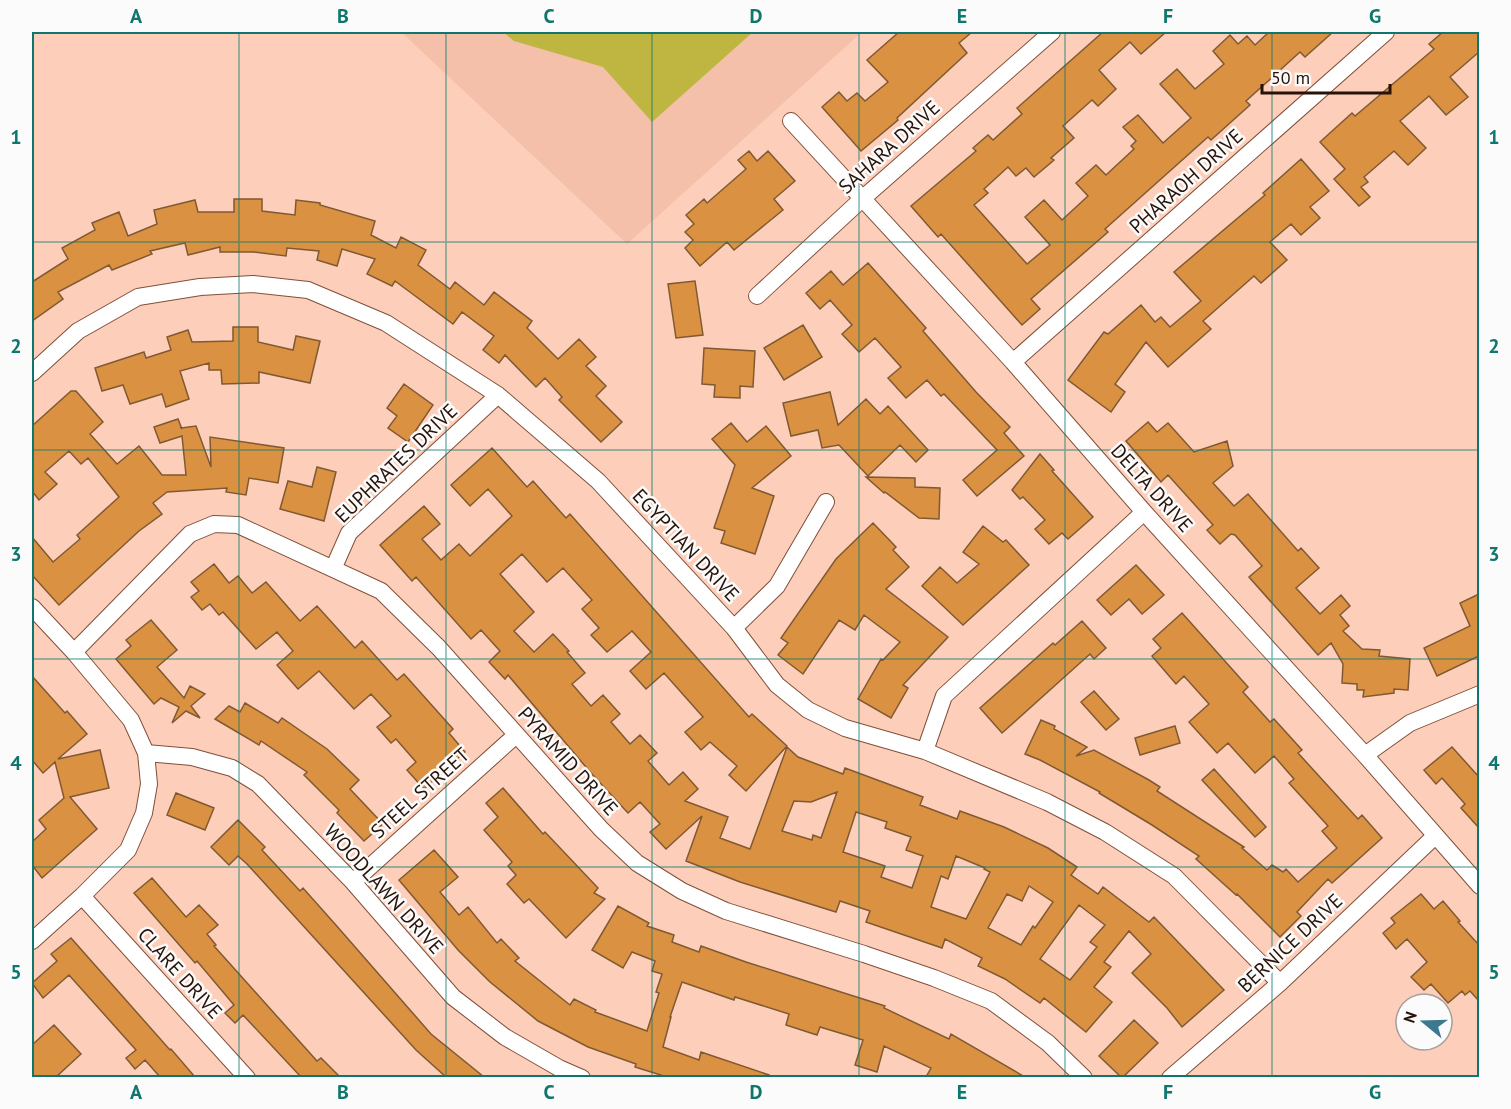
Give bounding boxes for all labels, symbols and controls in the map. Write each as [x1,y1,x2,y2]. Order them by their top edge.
text: A [130,3,143,29]
text: B [337,3,349,29]
text: C [543,3,555,29]
text: D [750,3,763,29]
text: E [957,3,967,29]
text: F [1163,3,1173,29]
text: G [1369,3,1381,29]
scale bar [1262,57,1390,95]
text: 50 m [1271,66,1310,89]
street label: SAHARA DRIVE [833,95,945,199]
street label: PHARAOH DRIVE [1124,123,1248,239]
text: 1 [10,124,22,150]
text: 1 [1488,124,1500,150]
text: 2 [10,333,22,359]
text: 2 [1488,333,1500,359]
street label: EUPHRATES DRIVE [329,398,463,528]
street label: DELTA DRIVE [1105,438,1199,538]
street label: EGYPTIAN DRIVE [627,483,745,607]
text: 3 [10,541,22,567]
text: 3 [1488,541,1500,567]
street label: PYRAMID DRIVE [512,701,624,821]
street label: STEEL STREET [365,742,475,844]
text: 4 [10,750,22,776]
text: 4 [1488,750,1500,776]
street label: WOODLAWN DRIVE [319,818,449,960]
street label: BERNICE DRIVE [1232,888,1348,998]
street label: CLARE DRIVE [132,922,228,1024]
text: 5 [10,959,22,985]
text: 5 [1488,959,1500,985]
north arrow [1394,992,1454,1052]
text: N [1399,1009,1421,1025]
text: A [130,1079,143,1105]
text: B [337,1079,349,1105]
text: C [543,1079,555,1105]
text: D [750,1079,763,1105]
text: E [957,1079,967,1105]
text: F [1163,1079,1173,1105]
text: G [1369,1079,1381,1105]

